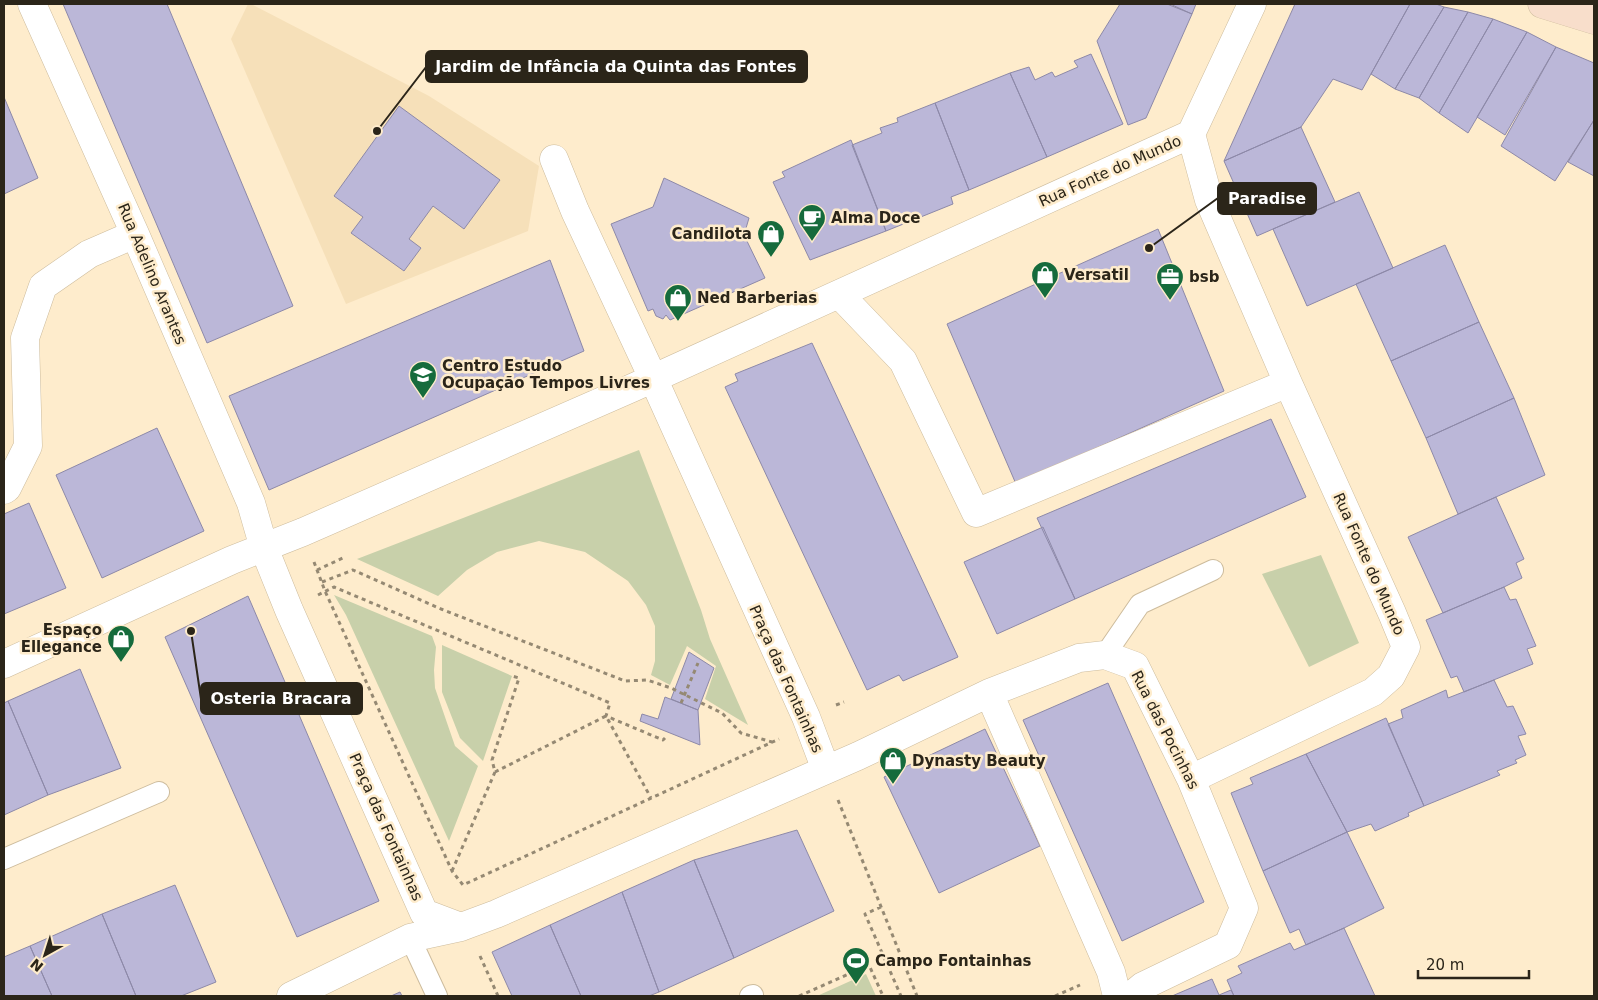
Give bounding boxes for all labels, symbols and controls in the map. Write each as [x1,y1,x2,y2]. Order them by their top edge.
callout: Jardim de Infância da Quinta das Fontes [426,51,807,82]
text: Jardim de Infância da Quinta das Fontes [434,57,797,76]
street label: Rua Fonte do Mundo [1036,131,1184,211]
callout: Paradise [1218,183,1316,214]
text: Paradise [1228,189,1306,208]
street label: Rua Adelino Arantes [114,201,190,348]
cafe icon: Alma Doce [797,203,827,242]
place label: Alma Doce [831,209,921,227]
shop icon: Candilota [756,219,786,258]
place label: Candilota [672,225,752,243]
shop icon: Versatil [1030,260,1060,299]
office icon: bsb [1155,262,1185,301]
place label: Versatil [1064,266,1129,284]
place label: bsb [1189,268,1220,286]
shop icon: Ned Barberias [663,283,693,322]
place label: Ned Barberias [697,289,817,307]
place label: Centro Estudo Ocupação Tempos Livres [442,357,650,392]
school or university icon: Centro Estudo Ocupação Tempos Livres [408,360,438,399]
street label: Rua Fonte do Mundo [1329,490,1409,638]
street label: Praça das Fontainhas [745,602,827,756]
place label: Espaço Ellegance [21,621,102,656]
shop icon: Espaço Ellegance [106,624,136,663]
street label: Rua das Pocinhas [1127,668,1203,792]
callout: Osteria Bracara [201,683,362,714]
text: Osteria Bracara [210,689,352,708]
shop icon: Dynasty Beauty [878,746,908,785]
street label: Praça das Fontainhas [345,750,427,904]
place label: Dynasty Beauty [912,752,1046,770]
north arrow [20,930,70,980]
sports icon: Campo Fontainhas [841,946,871,985]
scale bar [1418,948,1529,980]
place label: Campo Fontainhas [875,952,1032,970]
text: N [27,955,46,975]
text: 20 m [1426,956,1464,974]

